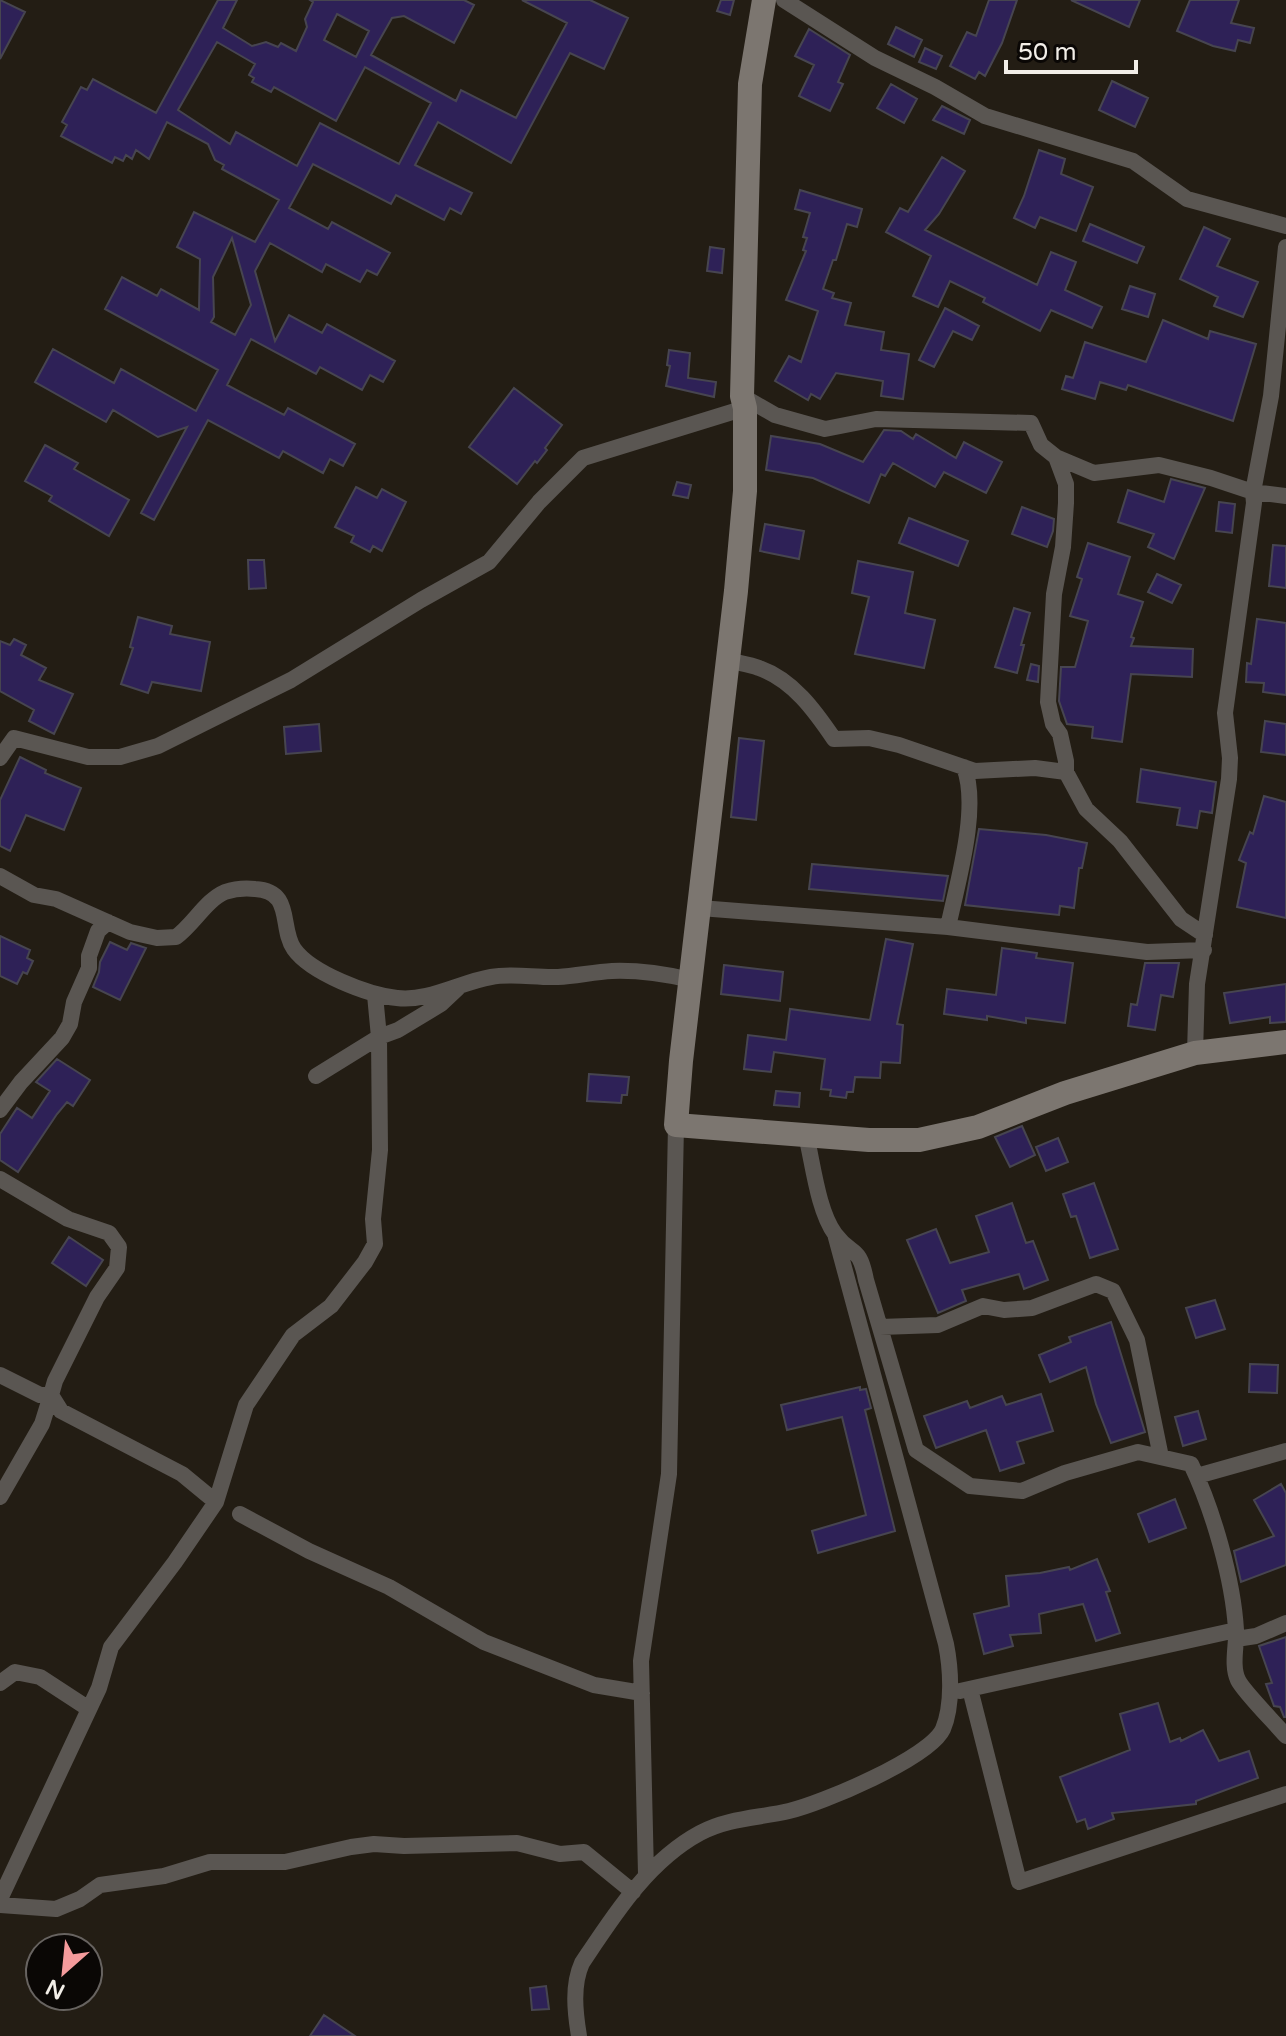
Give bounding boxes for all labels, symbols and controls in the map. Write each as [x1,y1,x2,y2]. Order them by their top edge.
scale bar [1006,24,1136,74]
text: 50 m [1018,38,1076,67]
north arrow [24,1932,104,2012]
text: N [42,1973,69,2005]

